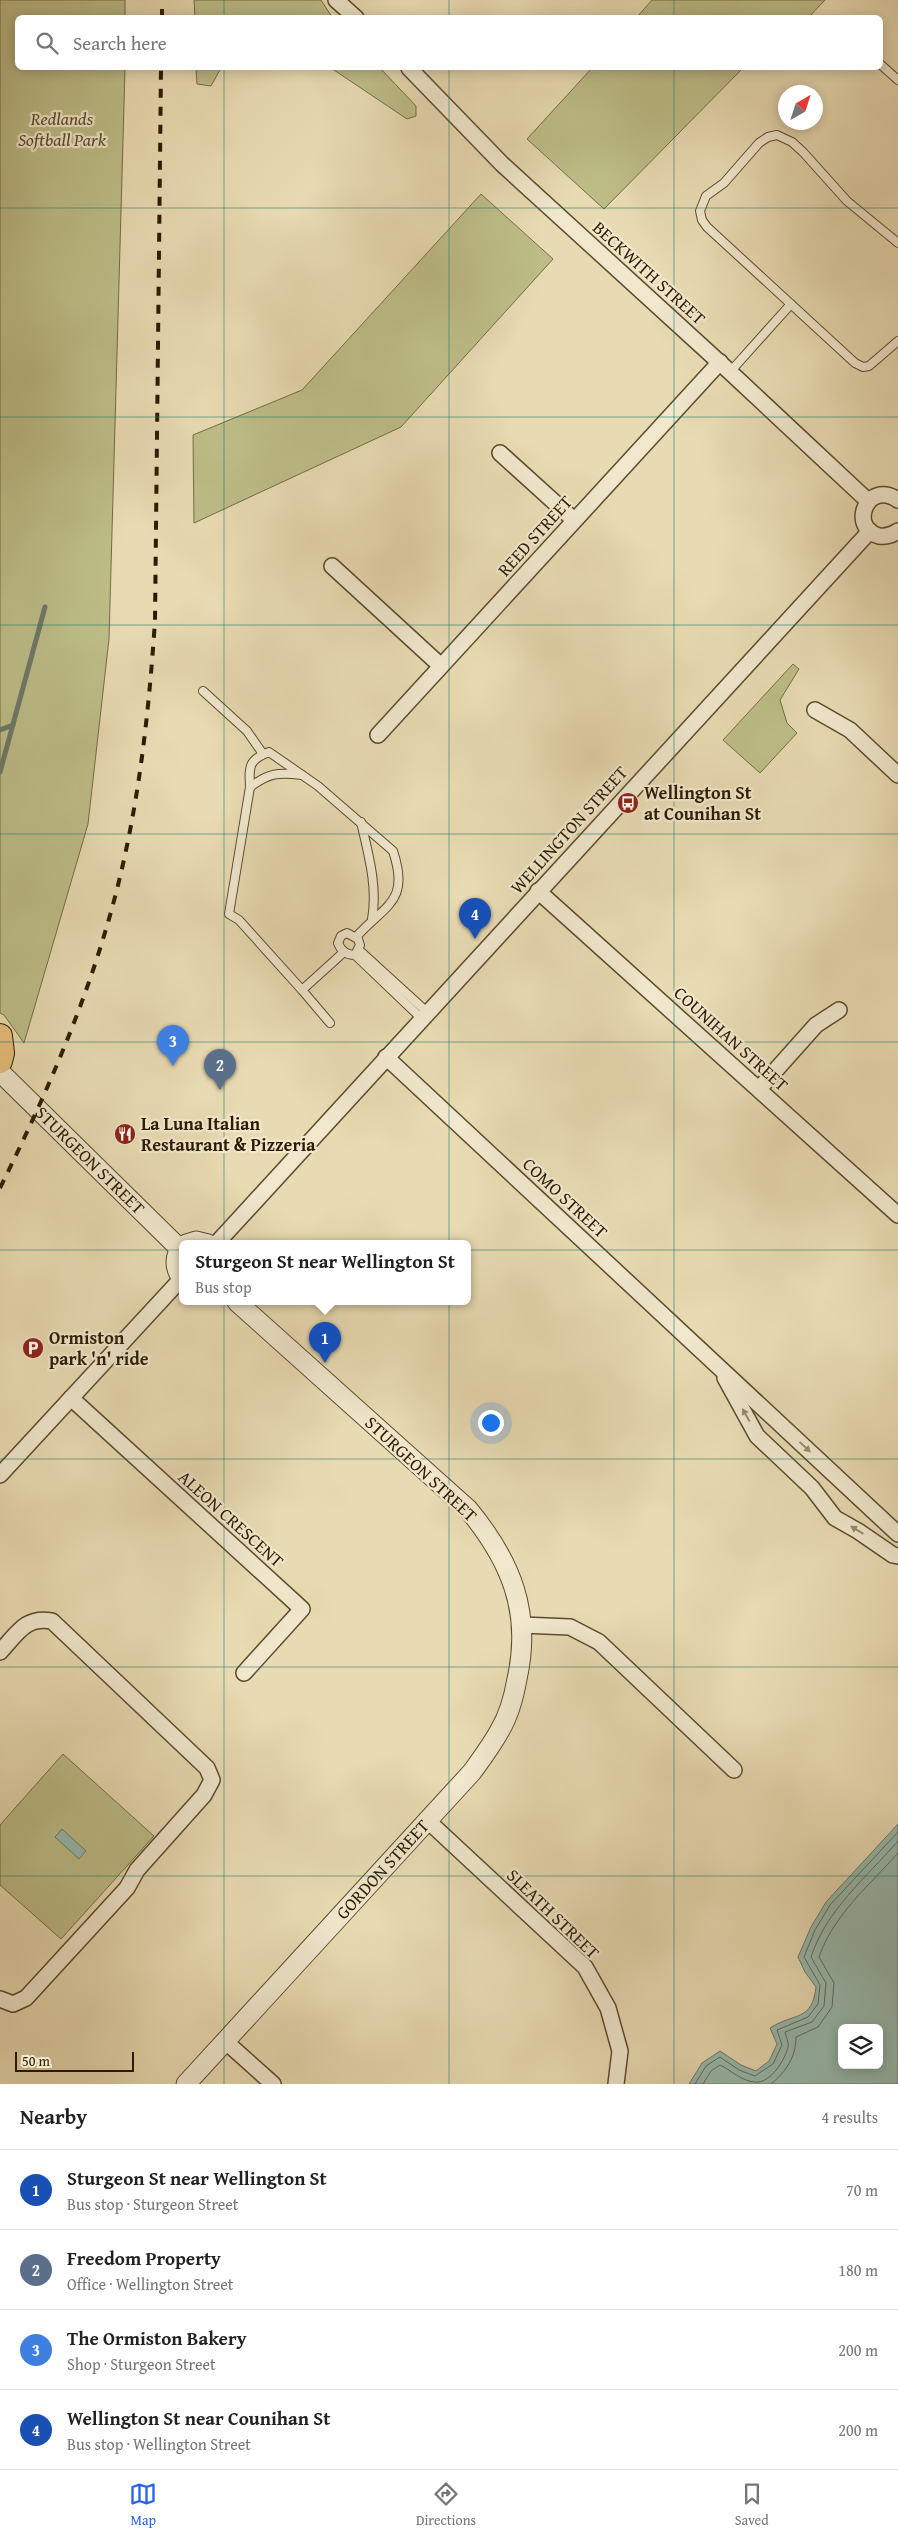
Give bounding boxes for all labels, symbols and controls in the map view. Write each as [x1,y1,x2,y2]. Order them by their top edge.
search box [15,15,883,70]
icon: search [33,29,61,57]
text: Search here [73,29,167,57]
north arrow [778,85,823,130]
park label: Redlands Softball Park [18,105,107,153]
street label: BECKWITH STREET [587,214,712,331]
street label: REED STREET [491,489,578,582]
street label: WELLINGTON STREET [504,760,634,900]
place label: Wellington St at Counihan St [644,779,761,827]
bus stop icon: Wellington St at Counihan St [616,791,640,815]
pin: 4 [459,898,491,939]
street label: COUNIHAN STREET [668,980,795,1098]
pin: 3 [157,1025,189,1066]
pin: 2 [204,1049,236,1090]
street label: STURGEON STREET [29,1099,151,1220]
place label: La Luna Italian Restaurant & Pizzeria [141,1110,316,1158]
restaurant icon: La Luna Italian Restaurant & Pizzeria [113,1122,137,1146]
street label: COMO STREET [517,1151,614,1244]
popup [179,1240,471,1305]
text: Sturgeon St near Wellington St [195,1247,455,1275]
text: Bus stop [195,1275,252,1299]
pin: 1 [309,1322,341,1363]
place label: Ormiston park 'n' ride [49,1324,149,1372]
parking icon: Ormiston park 'n' ride [21,1336,45,1360]
street label: STURGEON STREET [359,1409,484,1528]
one-way arrow [741,1409,750,1422]
your location [478,1410,504,1436]
one-way arrow [798,1441,810,1453]
street label: ALEON CRESCENT [172,1464,290,1574]
one-way arrow [850,1526,864,1535]
street label: GORDON STREET [329,1813,435,1925]
street label: SLEATH STREET [501,1862,606,1965]
map controls [838,2024,883,2069]
button: layers [838,2024,883,2069]
scale bar [15,2049,134,2072]
text: 50 m [22,2051,50,2071]
text: Nearby [20,2101,87,2132]
text: 4 results [821,2105,878,2129]
text: Sturgeon St near Wellington St [67,2164,327,2192]
text: 1 [32,2178,40,2202]
text: 70 m [846,2178,878,2202]
text: Bus stop · Sturgeon Street [67,2192,238,2216]
text: Freedom Property [67,2244,221,2272]
text: 2 [32,2258,40,2282]
text: 180 m [838,2258,878,2282]
text: Office · Wellington Street [67,2272,233,2296]
text: The Ormiston Bakery [67,2324,246,2352]
text: 3 [32,2338,40,2362]
text: 200 m [838,2338,878,2362]
text: Shop · Sturgeon Street [67,2352,216,2376]
text: Wellington St near Counihan St [67,2404,330,2432]
text: 4 [32,2418,40,2442]
text: 200 m [838,2418,878,2442]
text: Bus stop · Wellington Street [67,2432,251,2456]
tab: Map [129,2480,157,2530]
tab: Directions [416,2480,476,2530]
tab: Saved [735,2480,769,2530]

